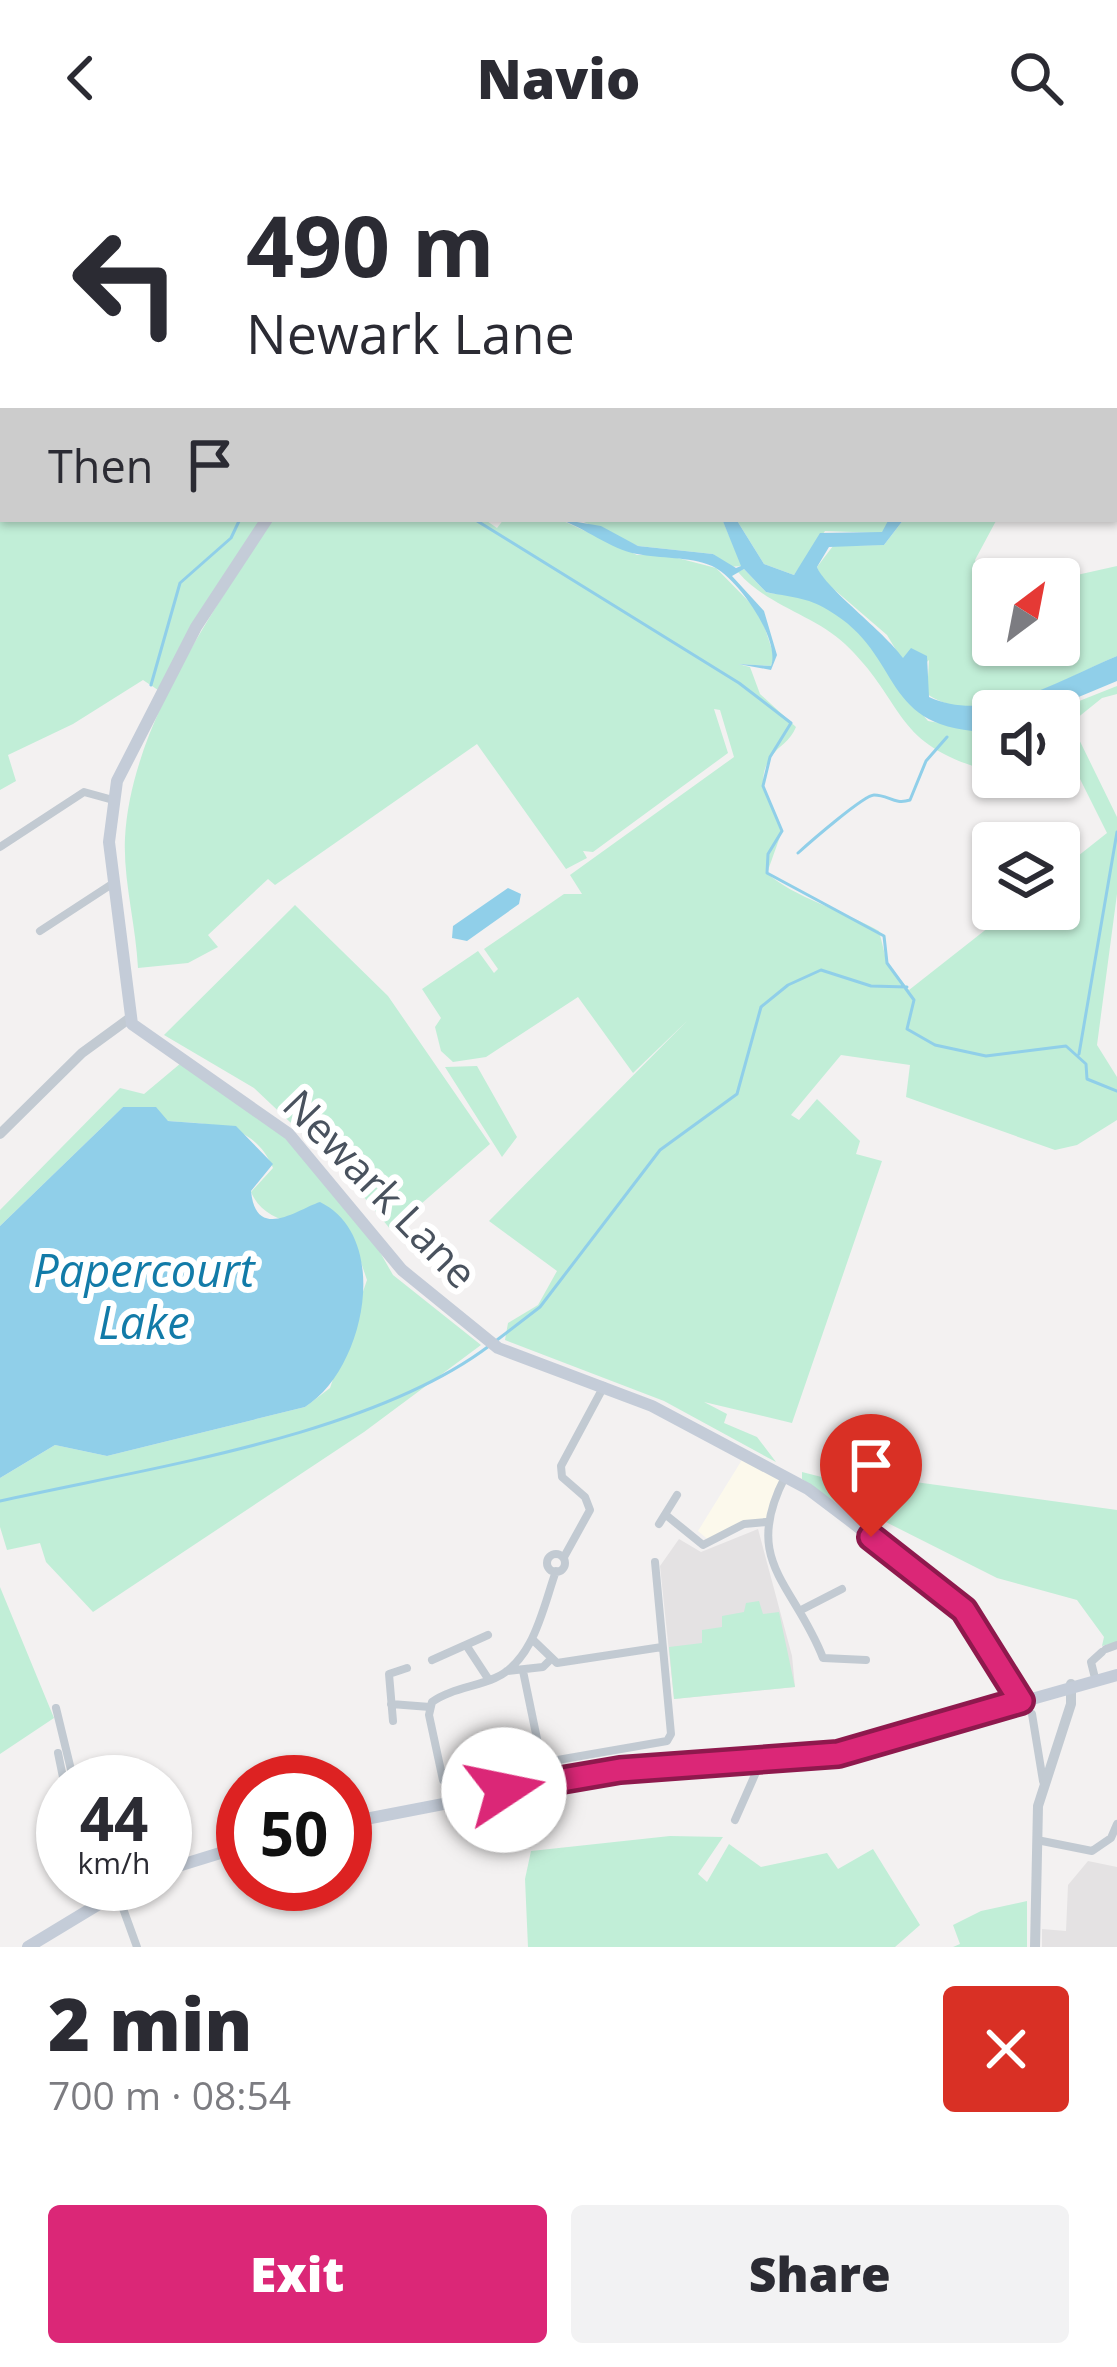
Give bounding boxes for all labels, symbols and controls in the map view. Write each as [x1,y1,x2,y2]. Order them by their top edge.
text: Navio [477,41,640,115]
icon: back [48,45,114,111]
icon: search [1003,45,1069,111]
text: 490 m [246,187,494,302]
icon: left [48,204,204,360]
text: Newark Lane [246,296,575,370]
icon: arrive [177,432,243,498]
text: Then [48,435,153,496]
north arrow [972,558,1080,666]
map controls [972,558,1080,930]
button: sound [972,690,1080,798]
button: layers [972,822,1080,930]
street label: Newark Lane [272,1076,490,1300]
water label: Papercourt Lake [33,1239,257,1352]
pin [820,1414,922,1537]
icon: arrive [838,1432,904,1498]
position arrow [441,1727,567,1853]
speed limit sign: 50 [216,1755,372,1911]
text: 44 [80,1777,148,1859]
text: km/h [78,1842,150,1883]
text: 2 min [48,1974,253,2072]
button: close [943,1986,1069,2112]
text: 700 m · 08:54 [48,2068,291,2121]
button: Exit [48,2205,547,2343]
button: Share [571,2205,1069,2343]

